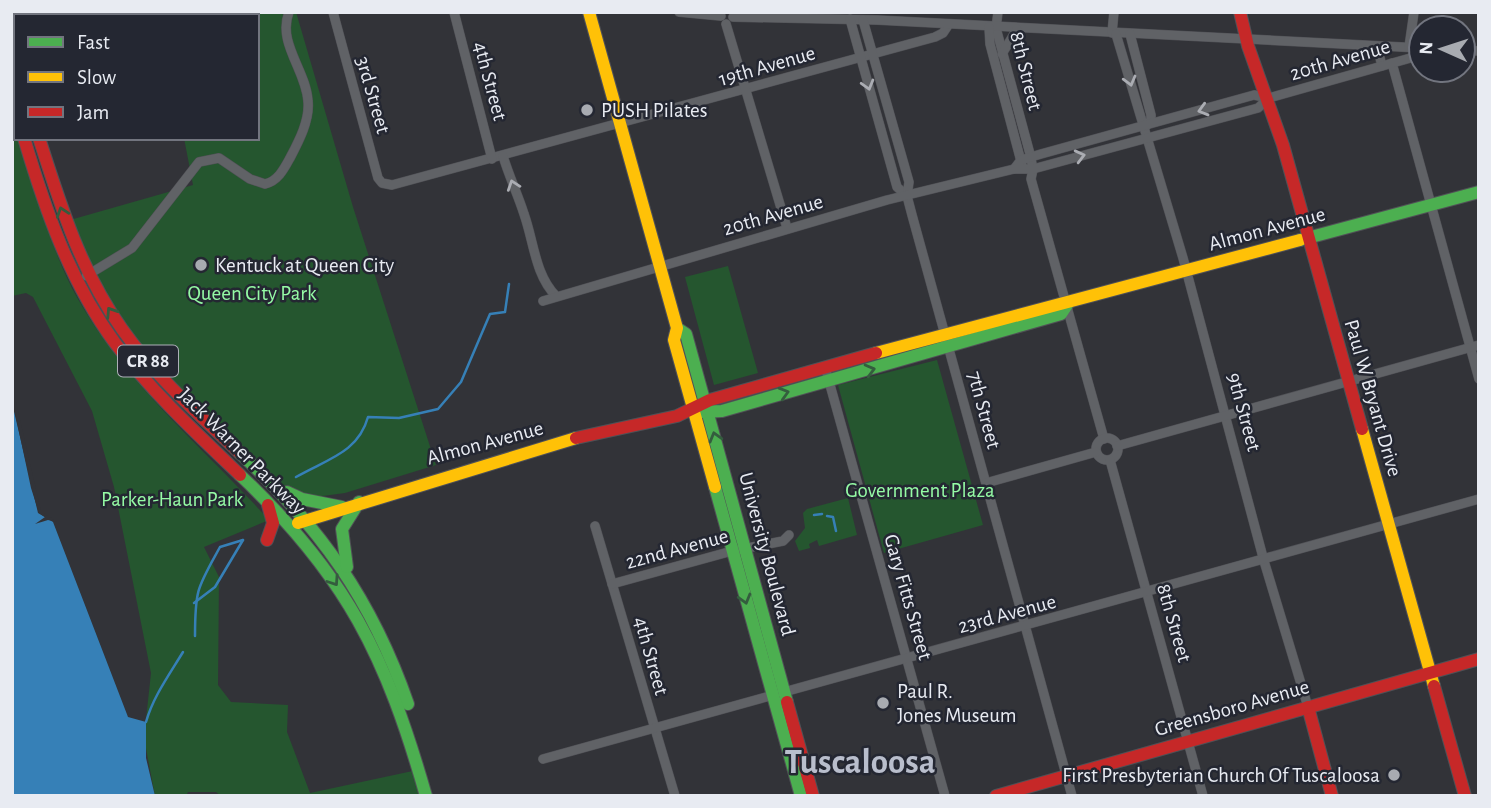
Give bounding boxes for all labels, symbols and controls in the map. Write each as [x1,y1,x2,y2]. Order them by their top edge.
legend [14,14,259,140]
north arrow [1407,14,1477,84]
street label: 8th Street [1006,29,1046,113]
text: Fast [77,32,110,53]
street label: 20th Avenue [1288,36,1392,84]
street label: 4th Street [469,39,511,123]
text: N [1417,41,1436,55]
street label: 19th Avenue [716,42,818,90]
street label: 3rd Street [352,54,394,136]
text: Slow [77,67,116,88]
one-way arrow [1121,74,1136,86]
one-way arrow [860,79,875,91]
place label: PUSH Pilates [601,100,708,121]
one-way arrow [1197,101,1209,116]
text: Jam [77,102,109,123]
marker: PUSH Pilates [579,102,595,118]
one-way arrow [1073,150,1085,164]
one-way arrow [507,179,521,191]
street label: 20th Avenue [721,191,825,239]
street label: Almon Avenue [1206,203,1328,255]
one-way arrow [56,207,70,219]
place label: Kentuck at Queen City [215,255,394,276]
marker: Kentuck at Queen City [193,257,209,273]
park label: Queen City Park [187,283,317,304]
one-way arrow [107,307,119,320]
street label: Paul W Bryant Drive [1341,317,1405,479]
road number: CR 88 [118,346,178,376]
one-way arrow [864,363,876,378]
street label: 7th Street [964,369,1004,451]
street label: 9th Street [1223,370,1265,454]
street label: Jack Warner Parkway [174,383,310,519]
one-way arrow [778,387,790,402]
street label: Almon Avenue [424,417,546,469]
one-way arrow [708,431,723,443]
street label: University Boulevard [735,470,799,638]
park label: Government Plaza [845,480,995,501]
park label: Parker-Haun Park [101,489,244,510]
street label: 22nd Avenue [623,525,731,573]
street label: Gary Fitts Street [880,532,936,662]
one-way arrow [326,573,339,586]
street label: 8th Street [1153,581,1195,665]
street label: 23rd Avenue [956,591,1058,637]
one-way arrow [737,593,752,605]
street label: 4th Street [630,614,672,698]
street label: Greensboro Avenue [1152,676,1312,740]
place label: Paul R. Jones Museum [897,681,1017,726]
marker: Paul R. Jones Museum [875,695,891,711]
district label: Tuscaloosa [785,745,936,780]
place label: First Presbyterian Church Of Tuscaloosa [1062,765,1380,786]
marker: First Presbyterian Church Of Tuscaloosa [1386,767,1402,783]

